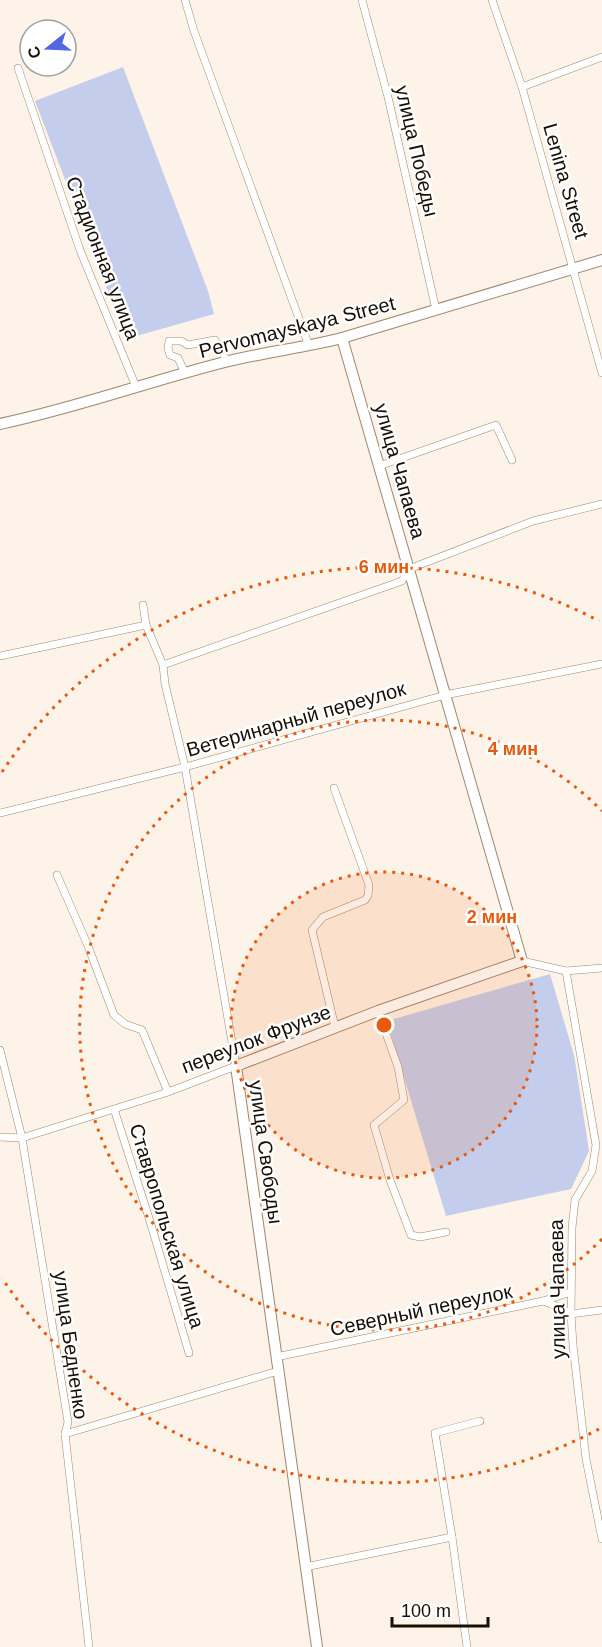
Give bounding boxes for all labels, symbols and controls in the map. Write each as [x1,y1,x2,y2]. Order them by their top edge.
north arrow [18,18,78,78]
text: С [24,44,44,61]
street label: улица Победы [391,83,443,219]
street label: Lenina Street [539,121,593,242]
street label: Стадионная улица [62,173,145,344]
street label: Pervomayskaya Street [197,292,398,362]
street label: улица Чапаева [370,401,430,542]
text: 6 мин [359,557,409,577]
street label: Ветеринарный переулок [184,677,408,761]
text: 4 мин [488,739,538,759]
text: 2 мин [467,907,517,927]
street label: переулок Фрунзе [178,1000,334,1078]
centre of rings [374,1015,394,1035]
street label: улица Свободы [245,1079,287,1225]
street label: Ставропольская улица [125,1121,209,1332]
street label: улица Чапаева [545,1218,569,1359]
street label: улица Бедненко [50,1270,92,1420]
street label: Северный переулок [328,1280,514,1340]
scale bar [392,1590,488,1628]
text: 100 m [401,1601,451,1621]

